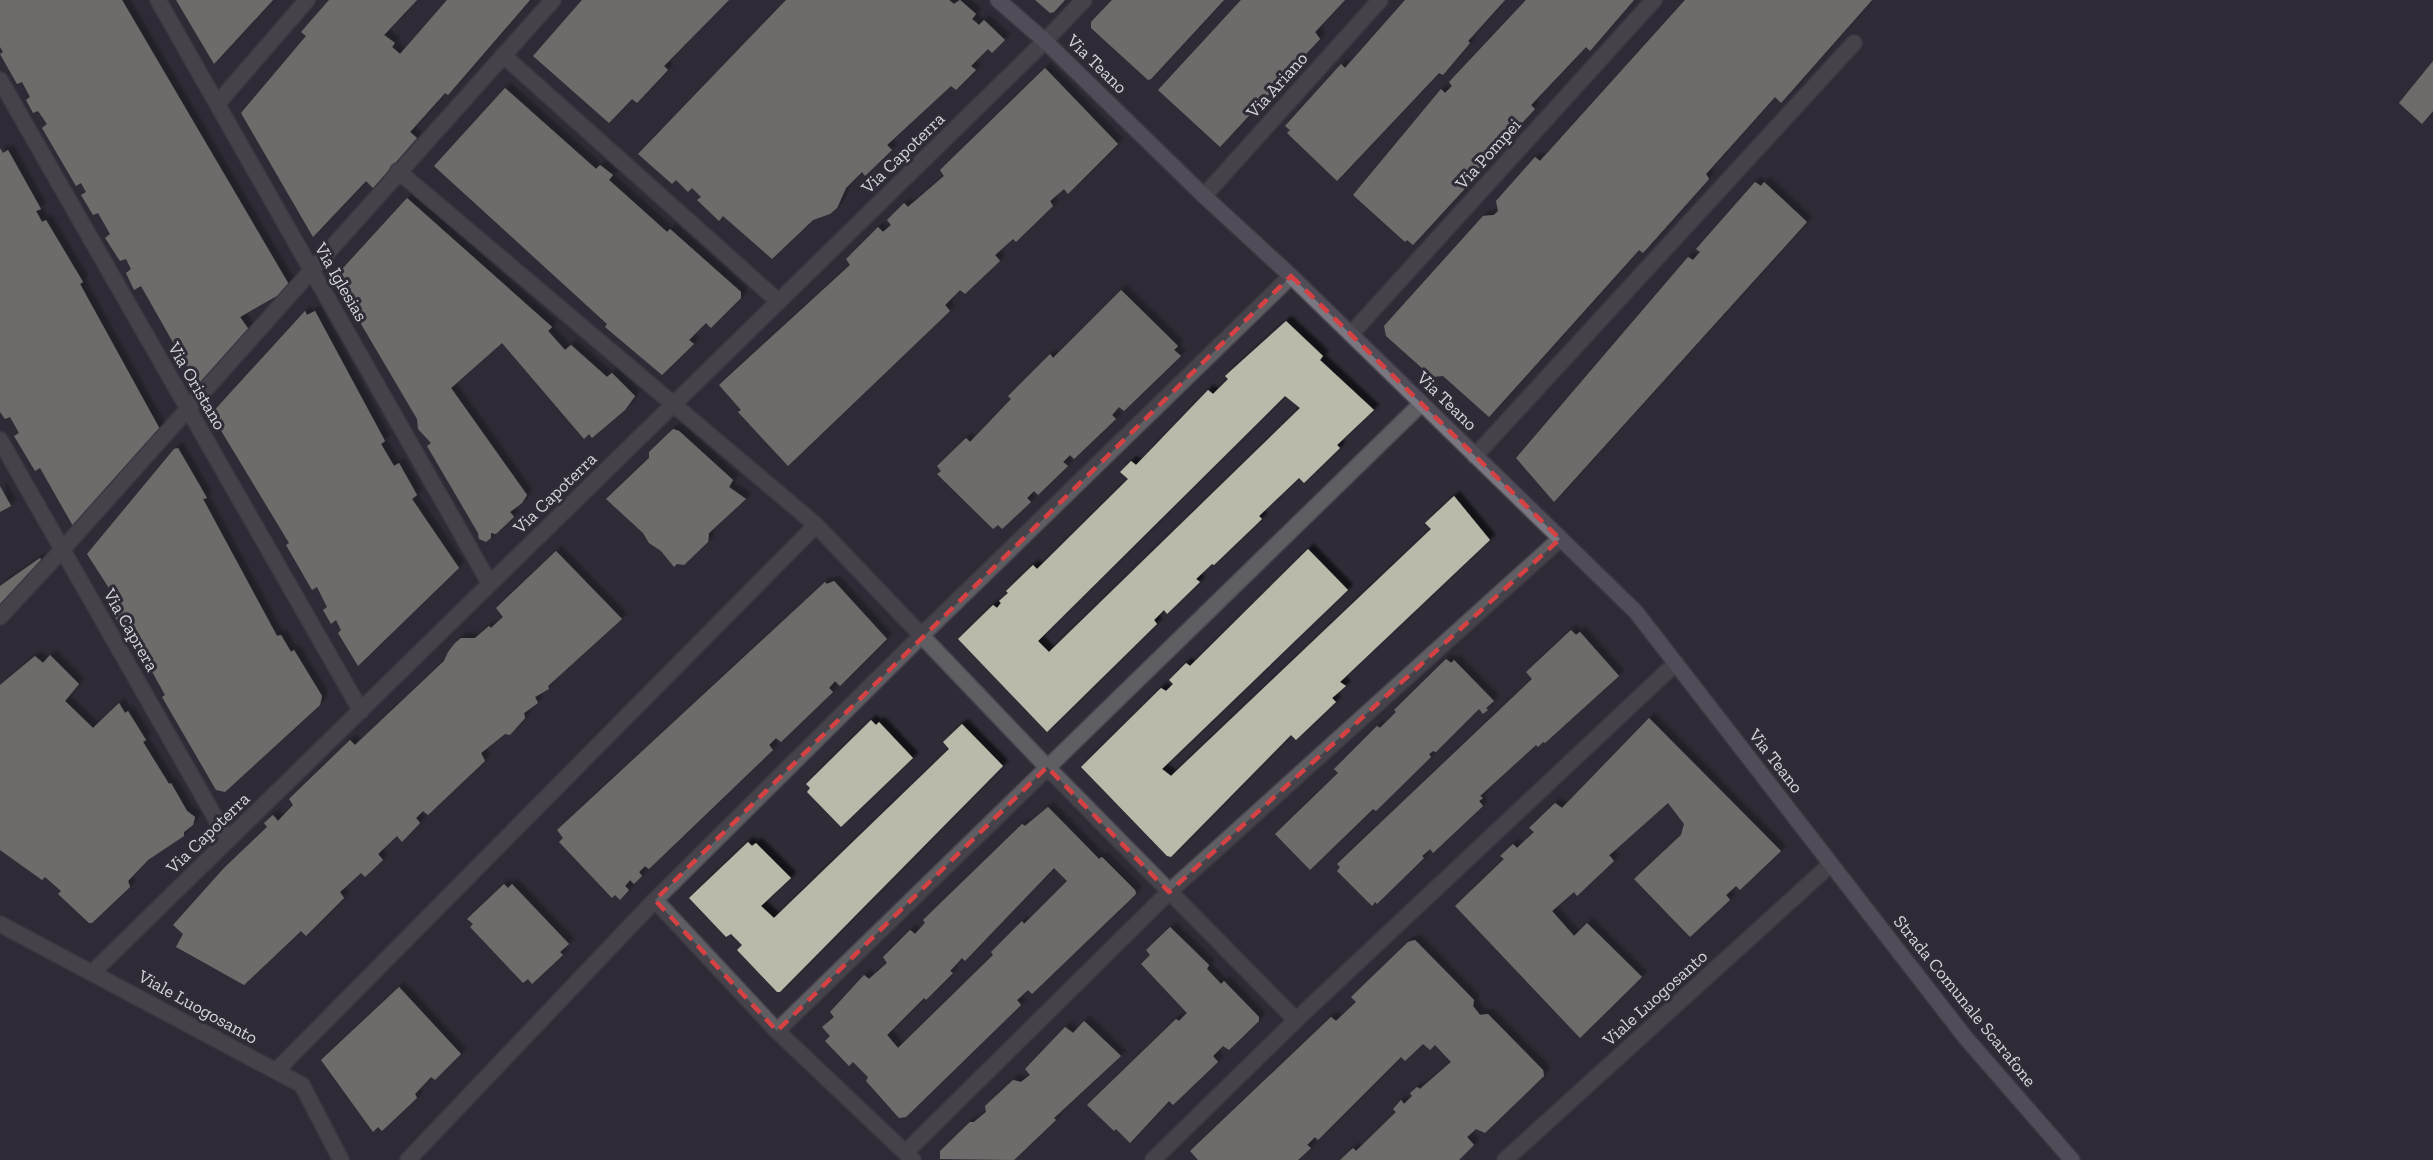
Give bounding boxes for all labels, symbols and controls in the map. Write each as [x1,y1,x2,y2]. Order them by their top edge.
street label: Via Teano [1061,29,1132,98]
street label: Via Ariano [1241,48,1312,123]
street label: Via Capoterra [856,108,950,199]
street label: Via Pompei [1450,114,1525,195]
street label: Via Iglesias [309,238,372,325]
street label: Via Oristano [163,337,231,434]
street label: Via Teano [1411,366,1482,435]
street label: Via Capoterra [508,448,602,539]
street label: Via Caprera [98,584,164,675]
street label: Via Teano [1743,724,1808,798]
street label: Via Capoterra [161,788,255,879]
street label: Strada Comunale Scarafone [1889,911,2041,1091]
street label: Viale Luogosanto [1597,945,1712,1051]
street label: Viale Luogosanto [134,965,262,1049]

